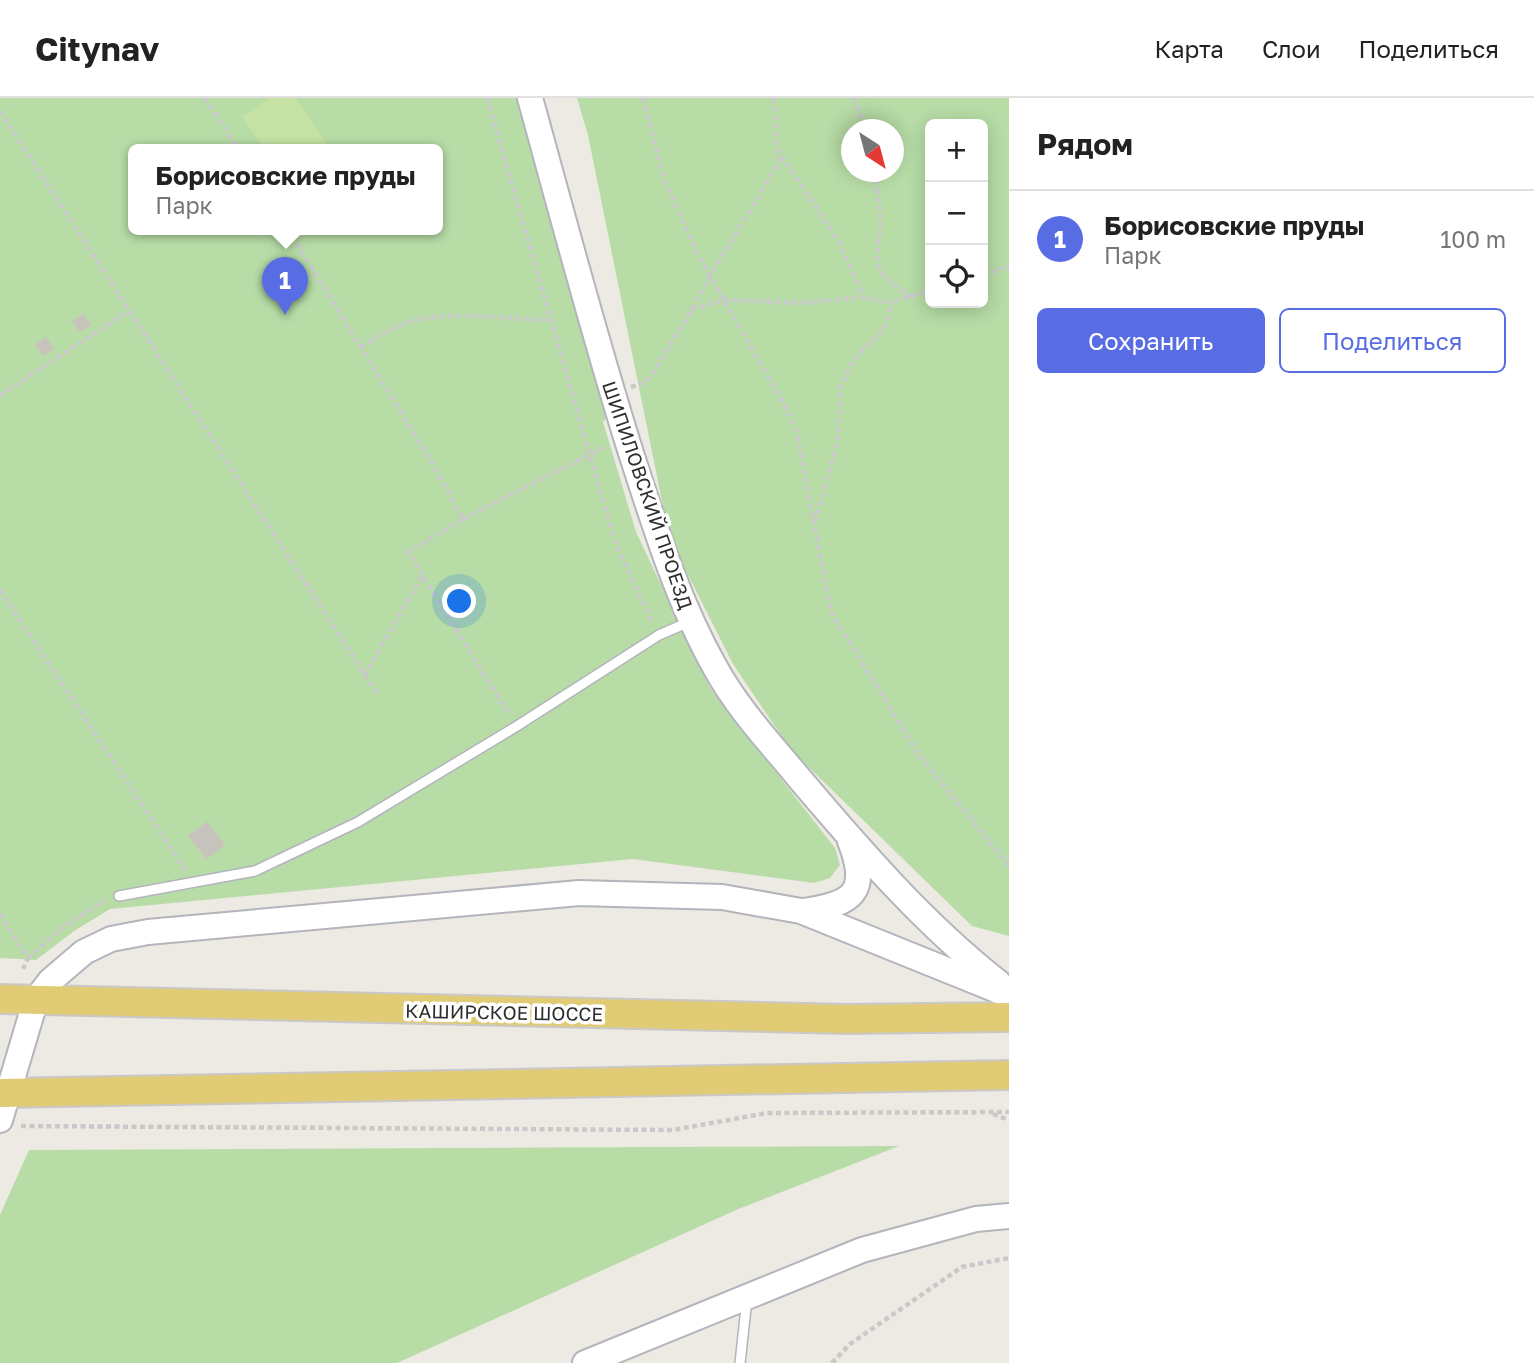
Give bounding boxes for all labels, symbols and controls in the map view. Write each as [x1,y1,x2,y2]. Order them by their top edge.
text: Citynav [35,29,159,68]
text: Карта [1154,34,1224,63]
text: Слои [1262,34,1321,63]
text: Поделиться [1359,34,1499,63]
north arrow [841,119,904,182]
map controls [925,119,988,308]
button: + [925,119,988,182]
text: Рядом [1037,126,1133,162]
popup [128,144,443,235]
text: Борисовские пруды [155,160,416,191]
button: − [925,182,988,245]
text: Парк [155,191,213,219]
text: Борисовские пруды [1104,210,1365,241]
text: 1 [1054,225,1066,253]
text: 100 m [1440,225,1506,253]
text: Парк [1104,241,1162,269]
button: locate [925,245,988,308]
pin: 1 [262,257,308,315]
button: Сохранить [1037,308,1265,373]
button: Поделиться [1279,308,1506,373]
street label: ШИПИЛОВСКИЙ ПРОЕЗД [598,378,698,612]
your location [442,584,476,618]
street label: КАШИРСКОЕ ШОССЕ [405,999,603,1025]

